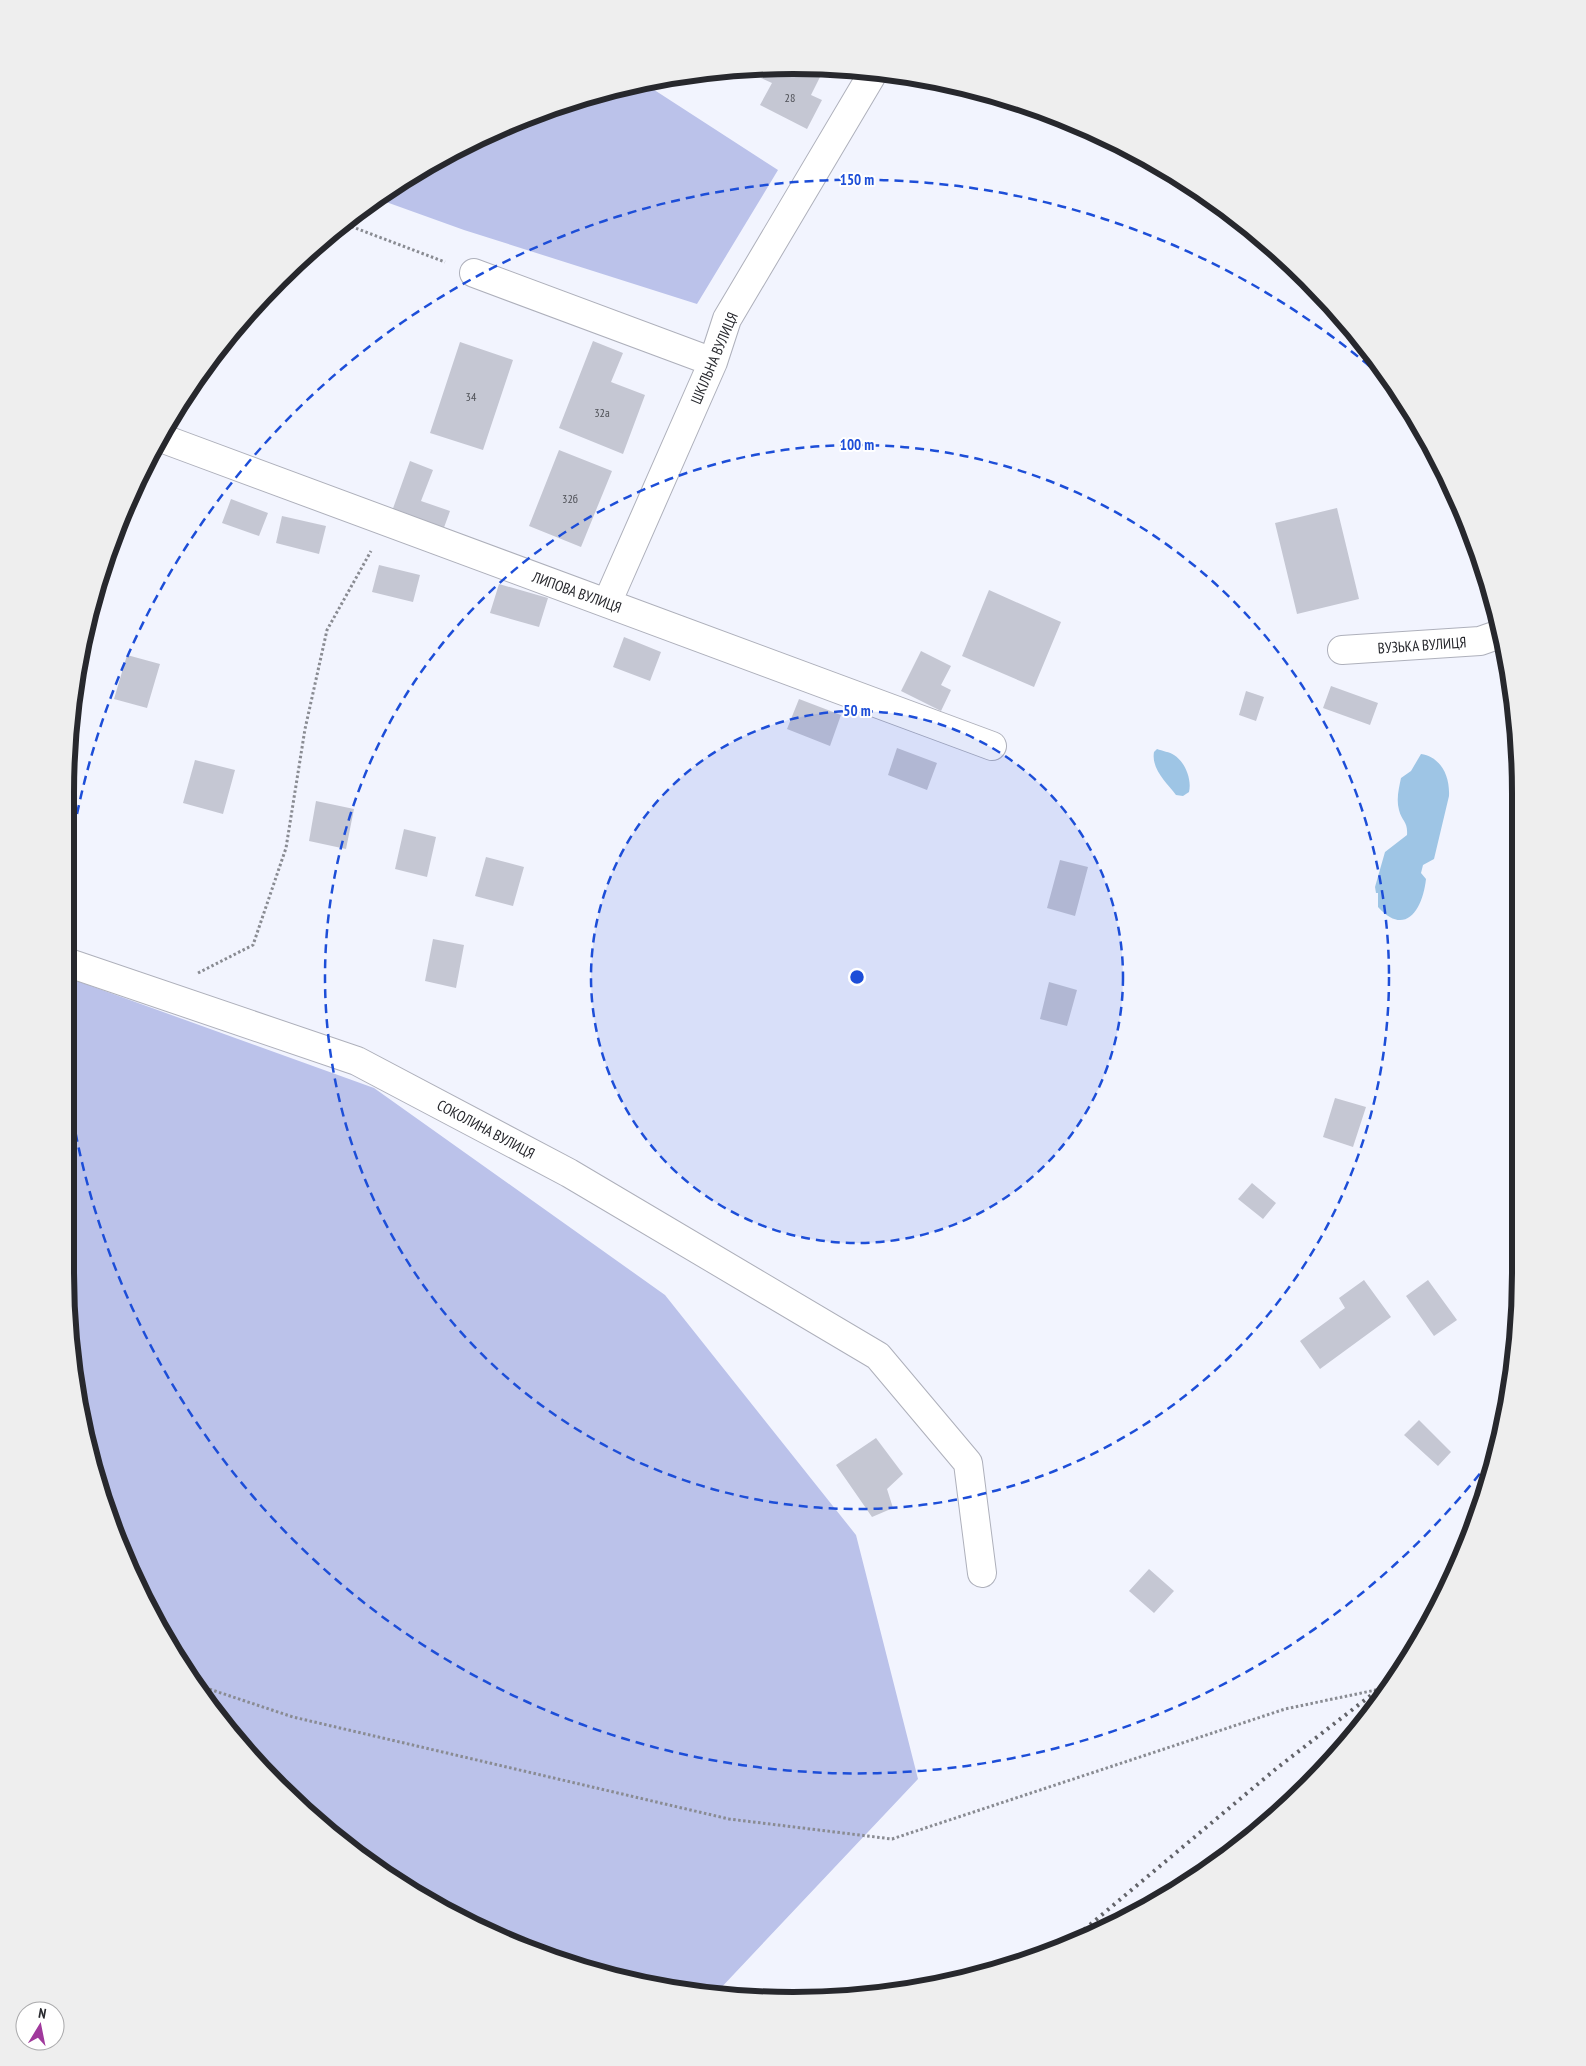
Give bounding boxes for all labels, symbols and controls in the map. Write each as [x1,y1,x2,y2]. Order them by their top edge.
house number: 28 [785,90,795,105]
text: 150 m [840,170,874,189]
street label: ШКІЛЬНА ВУЛИЦЯ [686,309,742,407]
house number: 34 [466,389,477,404]
house number: 32а [594,405,610,420]
text: 100 m [840,435,874,454]
house number: 32б [562,491,578,506]
street label: ЛИПОВА ВУЛИЦЯ [529,567,624,617]
street label: ВУЗЬКА ВУЛИЦЯ [1377,632,1467,658]
text: 50 m [843,701,871,720]
centre of rings [848,968,866,986]
street label: СОКОЛИНА ВУЛИЦЯ [434,1095,538,1163]
north arrow [15,2001,65,2051]
text: N [37,2004,48,2023]

